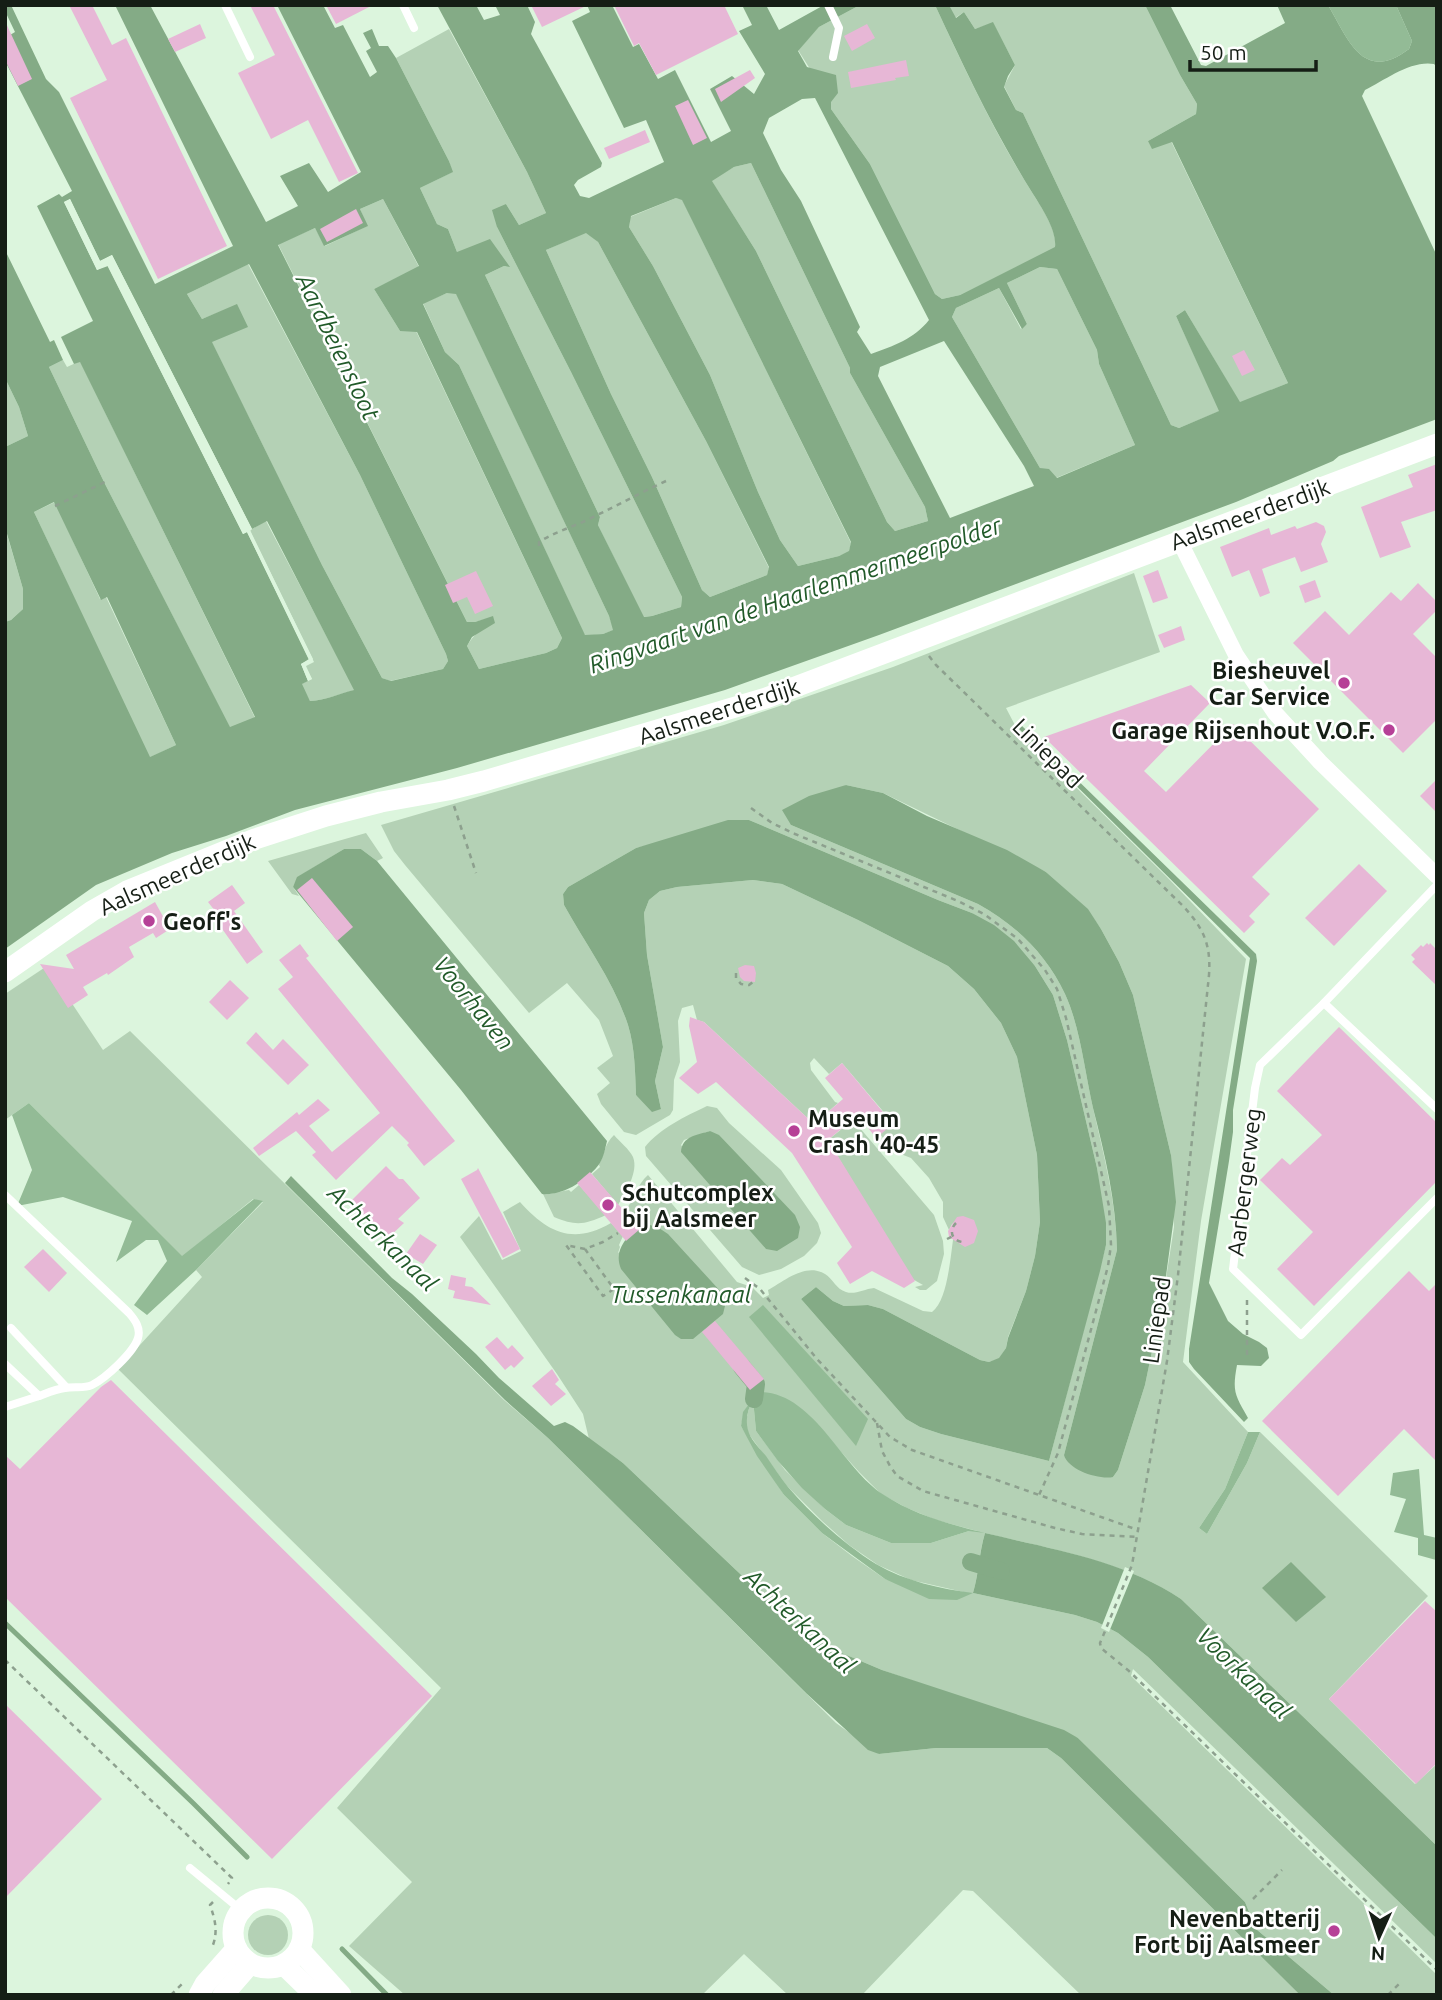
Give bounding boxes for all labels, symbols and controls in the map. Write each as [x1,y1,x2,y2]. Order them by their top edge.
scale bar [1190,28,1316,72]
text: 50 m [1200,40,1247,64]
water label: Aardbeiensloot [290,269,385,425]
street label: Aalsmeerderdijk [1167,473,1333,554]
water label: Ringvaart van de Haarlemmermeerpolder [585,511,1006,678]
place label: Biesheuvel Car Service [1209,658,1330,709]
street label: Aalsmeerderdijk [635,673,803,749]
marker: Biesheuvel Car Service [1336,675,1352,691]
street label: Liniepad [1008,713,1088,793]
place label: Garage Rijsenhout V.O.F. [1111,718,1375,743]
marker: Garage Rijsenhout V.O.F. [1381,722,1397,738]
street label: Aalsmeerderdijk [95,828,259,920]
place label: Geoff's [163,909,241,934]
marker: Geoff's [141,913,157,929]
water label: Voorhaven [428,951,520,1055]
place label: Museum Crash '40-45 [808,1106,939,1157]
street label: Aarbergerweg [1223,1106,1265,1258]
marker: Museum Crash '40-45 [786,1123,802,1139]
water label: Achterkanaal [322,1179,443,1297]
place label: Schutcomplex bij Aalsmeer [622,1180,774,1231]
marker: Schutcomplex bij Aalsmeer [600,1197,616,1213]
street label: Liniepad [1138,1275,1174,1365]
water label: Tussenkanaal [610,1281,752,1308]
water label: Achterkanaal [738,1562,861,1679]
water label: Voorkanaal [1191,1622,1297,1725]
north arrow [1344,1902,1414,1972]
place label: Nevenbatterij Fort bij Aalsmeer [1134,1906,1321,1957]
marker: Nevenbatterij Fort bij Aalsmeer [1326,1923,1342,1939]
text: N [1370,1943,1386,1965]

